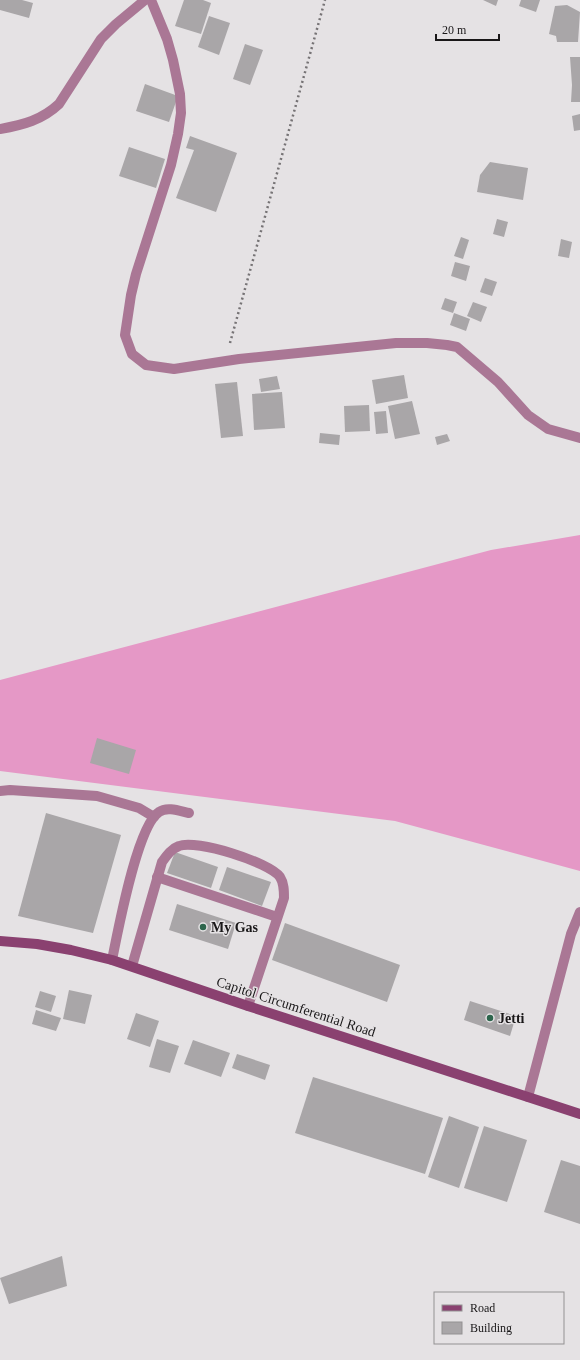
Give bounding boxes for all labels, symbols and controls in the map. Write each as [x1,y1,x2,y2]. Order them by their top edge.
scale bar [436,16,499,42]
text: 20 m [442,23,467,37]
place label: My Gas [211,920,259,935]
marker: My Gas [198,922,208,932]
street label: Capitol Circumferential Road [215,974,377,1040]
place label: Jetti [498,1011,525,1026]
marker: Jetti [485,1013,495,1023]
legend [434,1292,564,1344]
text: Road [470,1301,495,1315]
text: Building [470,1321,512,1335]

